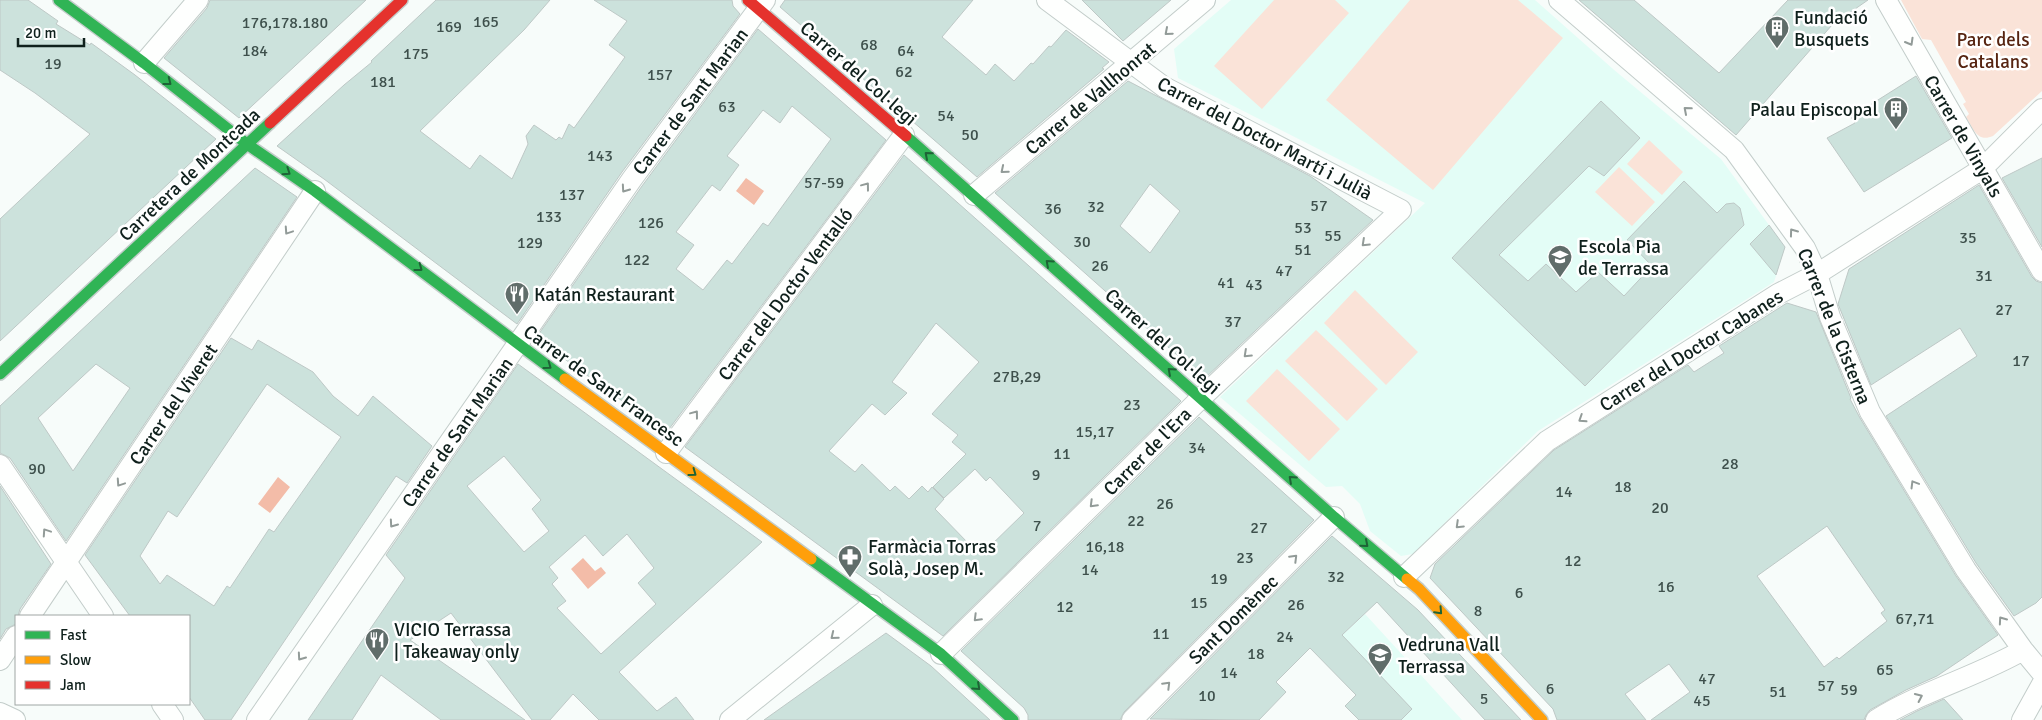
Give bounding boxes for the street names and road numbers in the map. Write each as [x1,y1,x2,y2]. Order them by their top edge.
street label: Carrer del Col·legi [795,16,922,131]
street label: Carrer de Sant Marian [628,23,754,180]
street label: Carrer de Vallhonrat [1020,37,1161,160]
street label: Carrer de Vinyals [1918,71,2008,202]
street label: Carrer del Doctor Martí i Julià [1153,72,1376,206]
street label: Carretera de Montcada [114,103,265,247]
street label: Carrer del Doctor Ventalló [713,203,859,386]
street label: Carrer de la Cisterna [1792,245,1876,408]
street label: Carrer del Col·legi [1100,284,1225,400]
street label: Carrer del Doctor Cabanes [1595,284,1788,417]
street label: Carrer de Sant Francesc [519,320,688,452]
street label: Carrer del Viveret [124,339,223,470]
street label: Carrer de Sant Marian [397,353,519,512]
street label: Carrer de l'Era [1098,402,1197,501]
street label: Sant Domènec [1184,570,1284,670]

